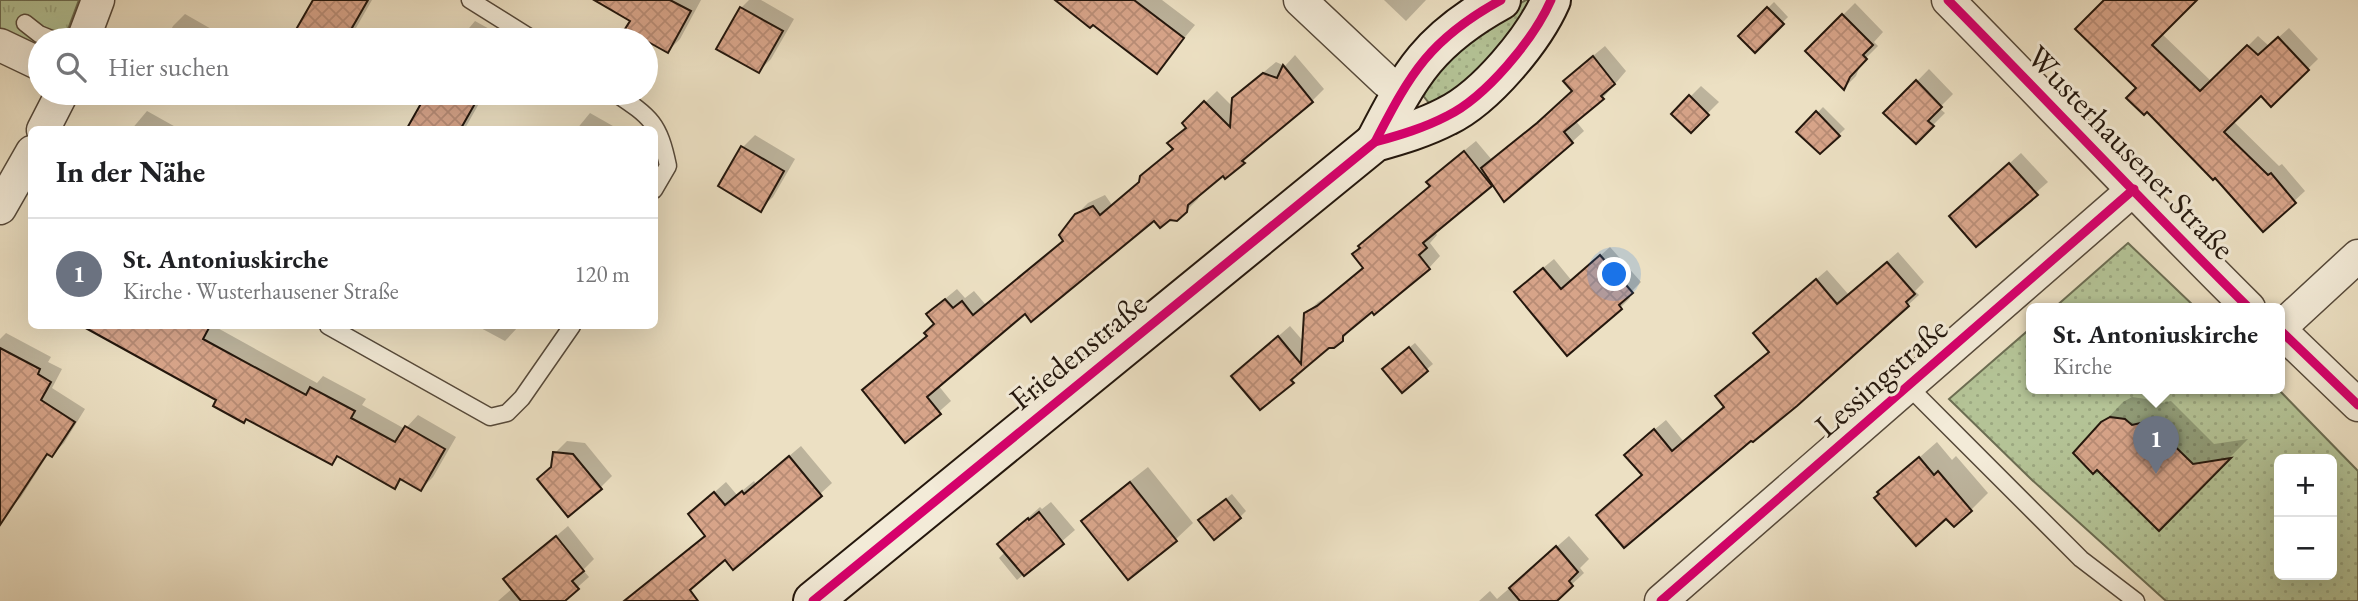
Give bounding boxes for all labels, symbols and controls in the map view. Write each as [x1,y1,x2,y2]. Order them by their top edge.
search box [28,28,658,105]
street label: Wusterhausener Straße [2018,36,2244,268]
icon: search [52,48,90,86]
text: Hier suchen [108,50,229,84]
text: In der Nähe [56,152,205,191]
text: St. Antoniuskirche [123,242,328,276]
your location [1597,257,1631,291]
text: 1 [73,259,85,289]
text: 120 m [574,259,630,289]
text: Kirche · Wusterhausener Straße [123,276,399,306]
street label: Friedenstraße [1001,283,1155,419]
popup [2026,303,2285,394]
street label: Lessingstraße [1806,308,1956,446]
text: St. Antoniuskirche [2053,317,2258,351]
text: Kirche [2053,351,2112,381]
pin: 1 [2133,416,2179,474]
map controls [2274,454,2337,580]
button: + [2274,454,2337,517]
button: − [2274,517,2337,580]

